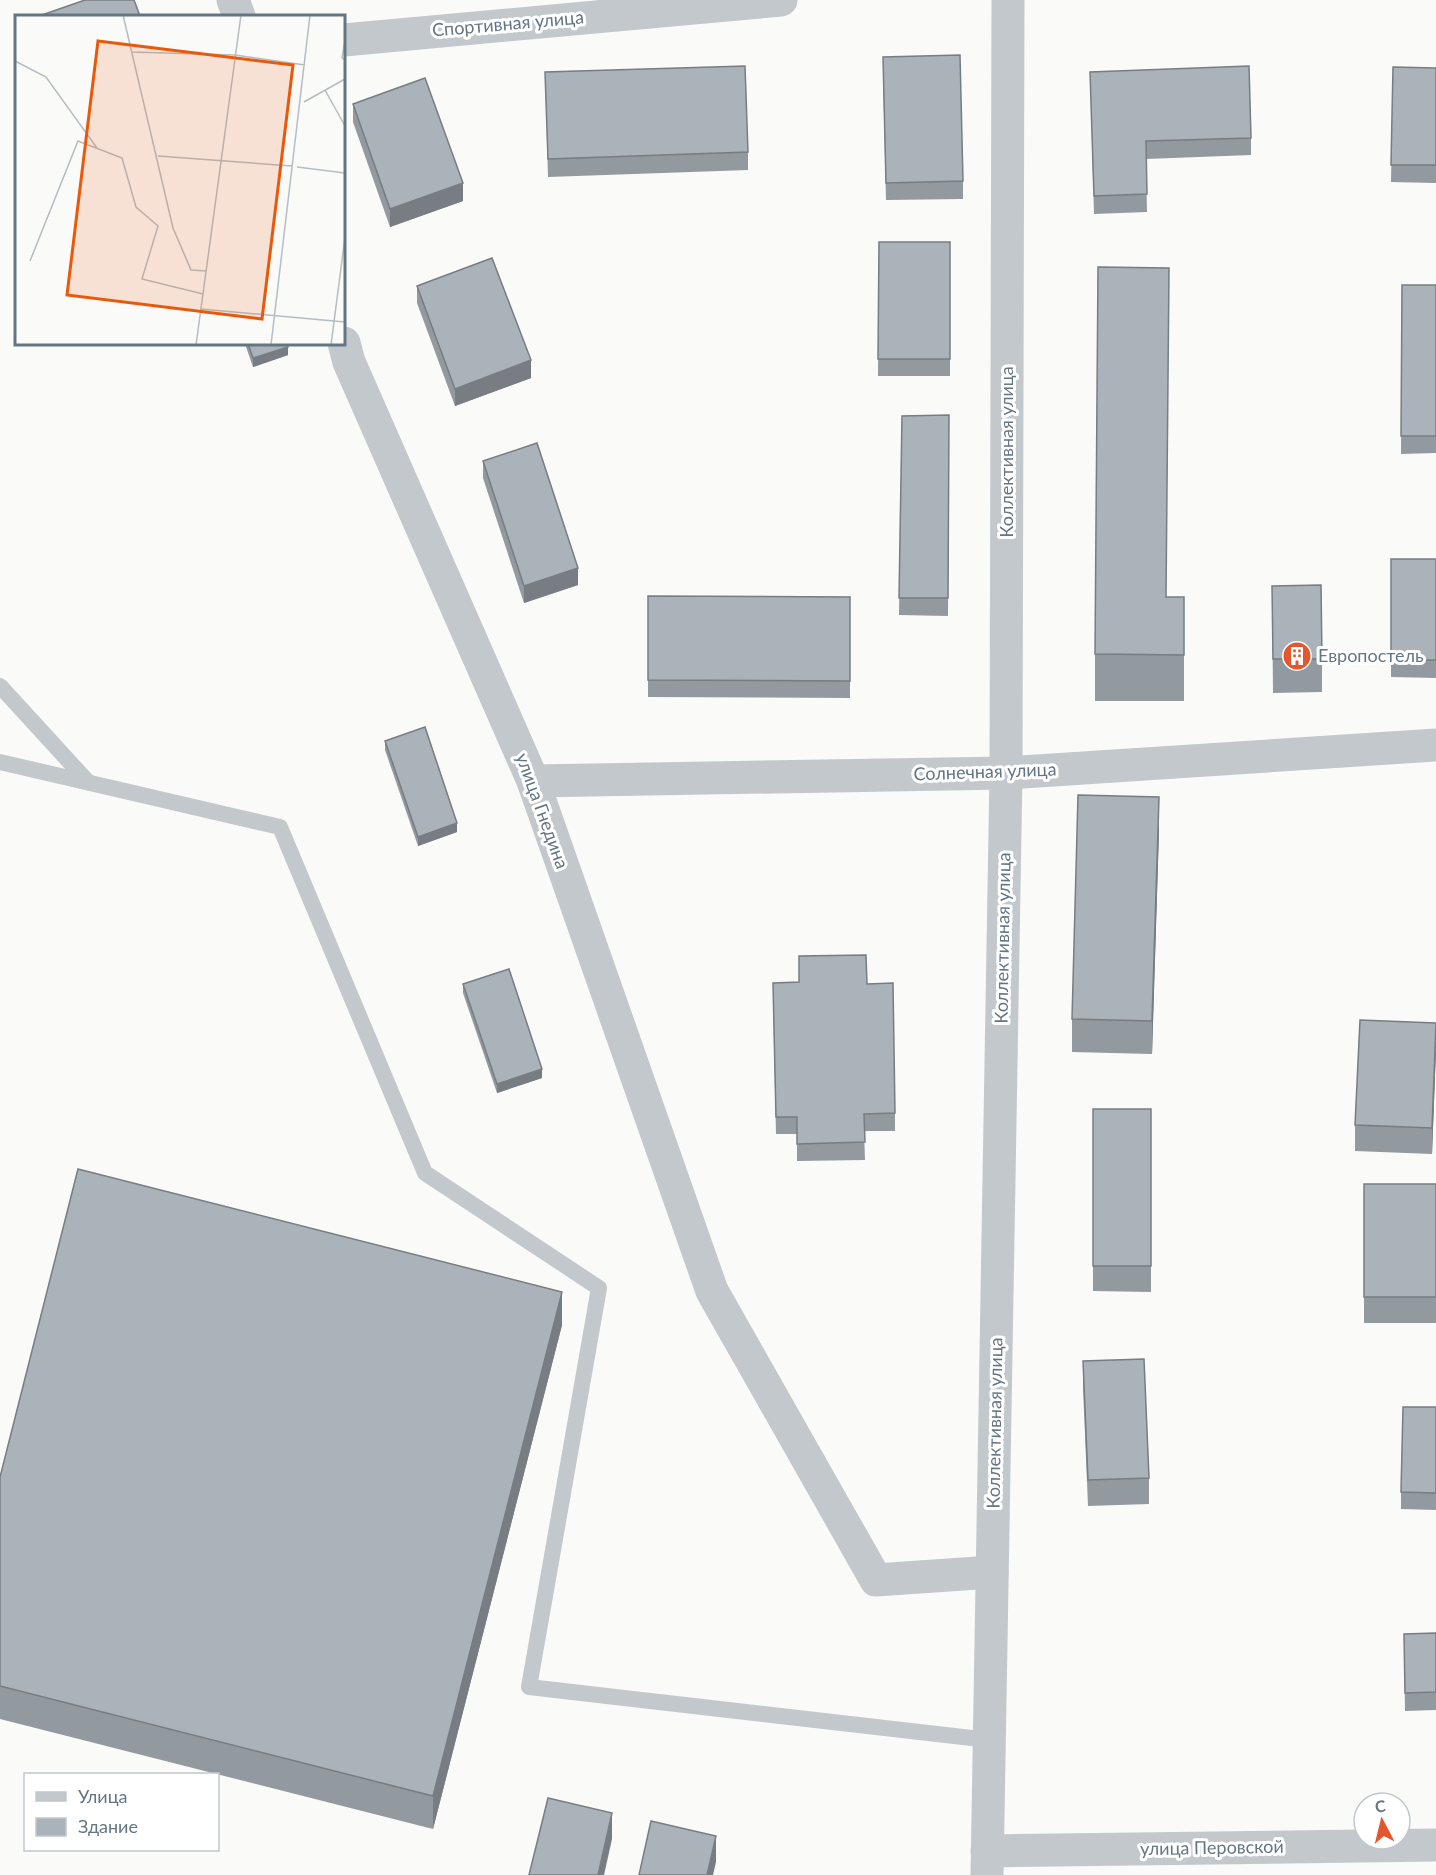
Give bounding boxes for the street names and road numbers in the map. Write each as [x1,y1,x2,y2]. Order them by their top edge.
street label: Спортивная улица [431,5,585,41]
street label: Коллективная улица [995,366,1017,538]
street label: улица Гнедина [512,750,574,872]
street label: Солнечная улица [913,758,1057,784]
street label: Коллективная улица [990,852,1014,1024]
street label: Коллективная улица [982,1337,1006,1509]
street label: улица Перовской [1140,1835,1284,1859]

